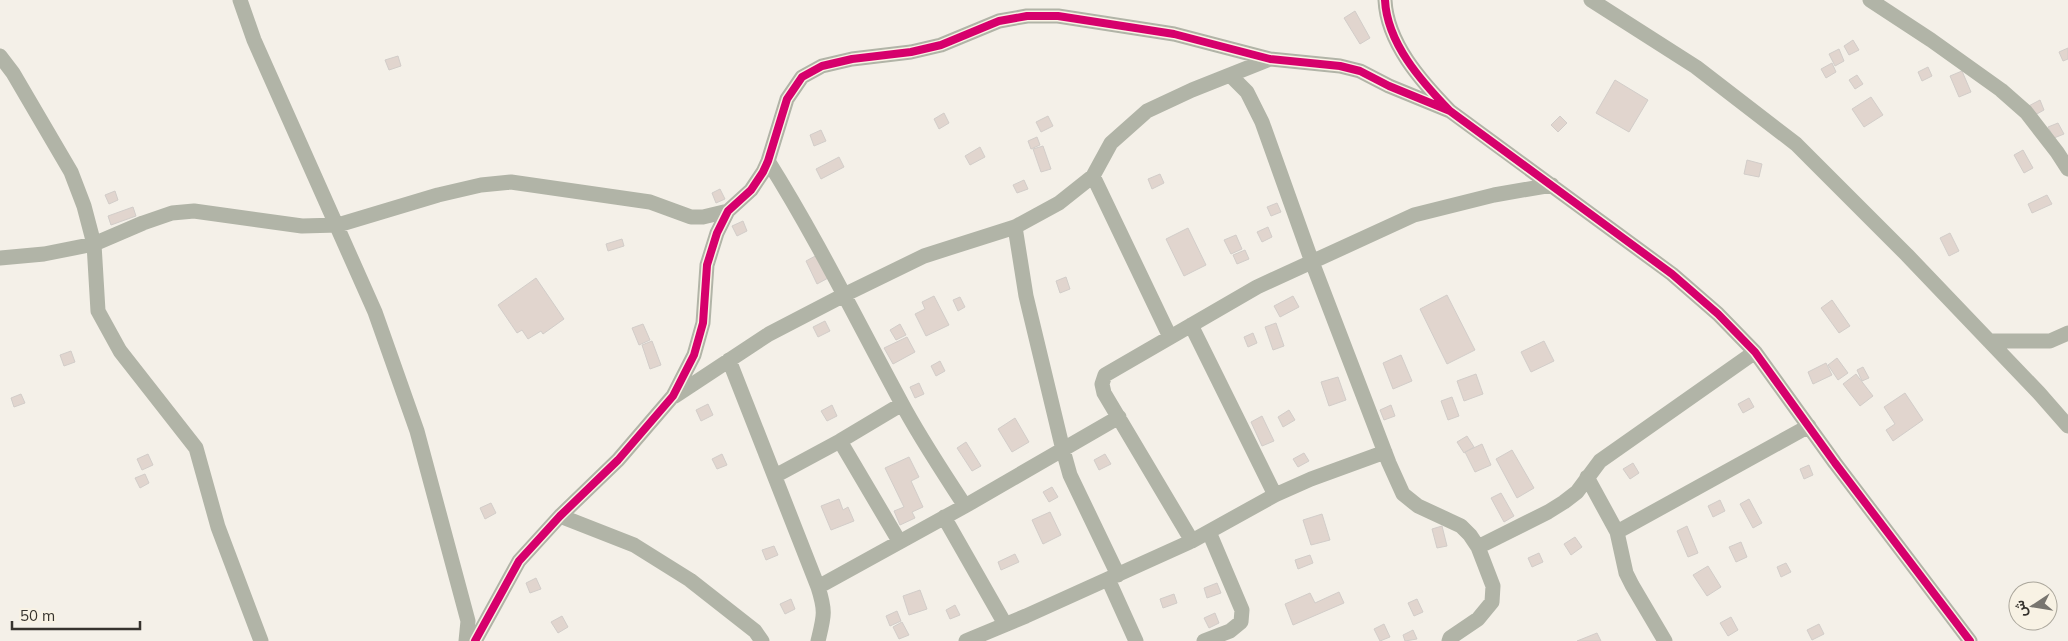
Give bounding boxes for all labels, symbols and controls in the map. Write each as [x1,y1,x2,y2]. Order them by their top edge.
north arrow [2008,581,2058,631]
scale bar [12,598,140,630]
text: ش [2010,598,2031,619]
text: 50 m [20,606,55,625]

